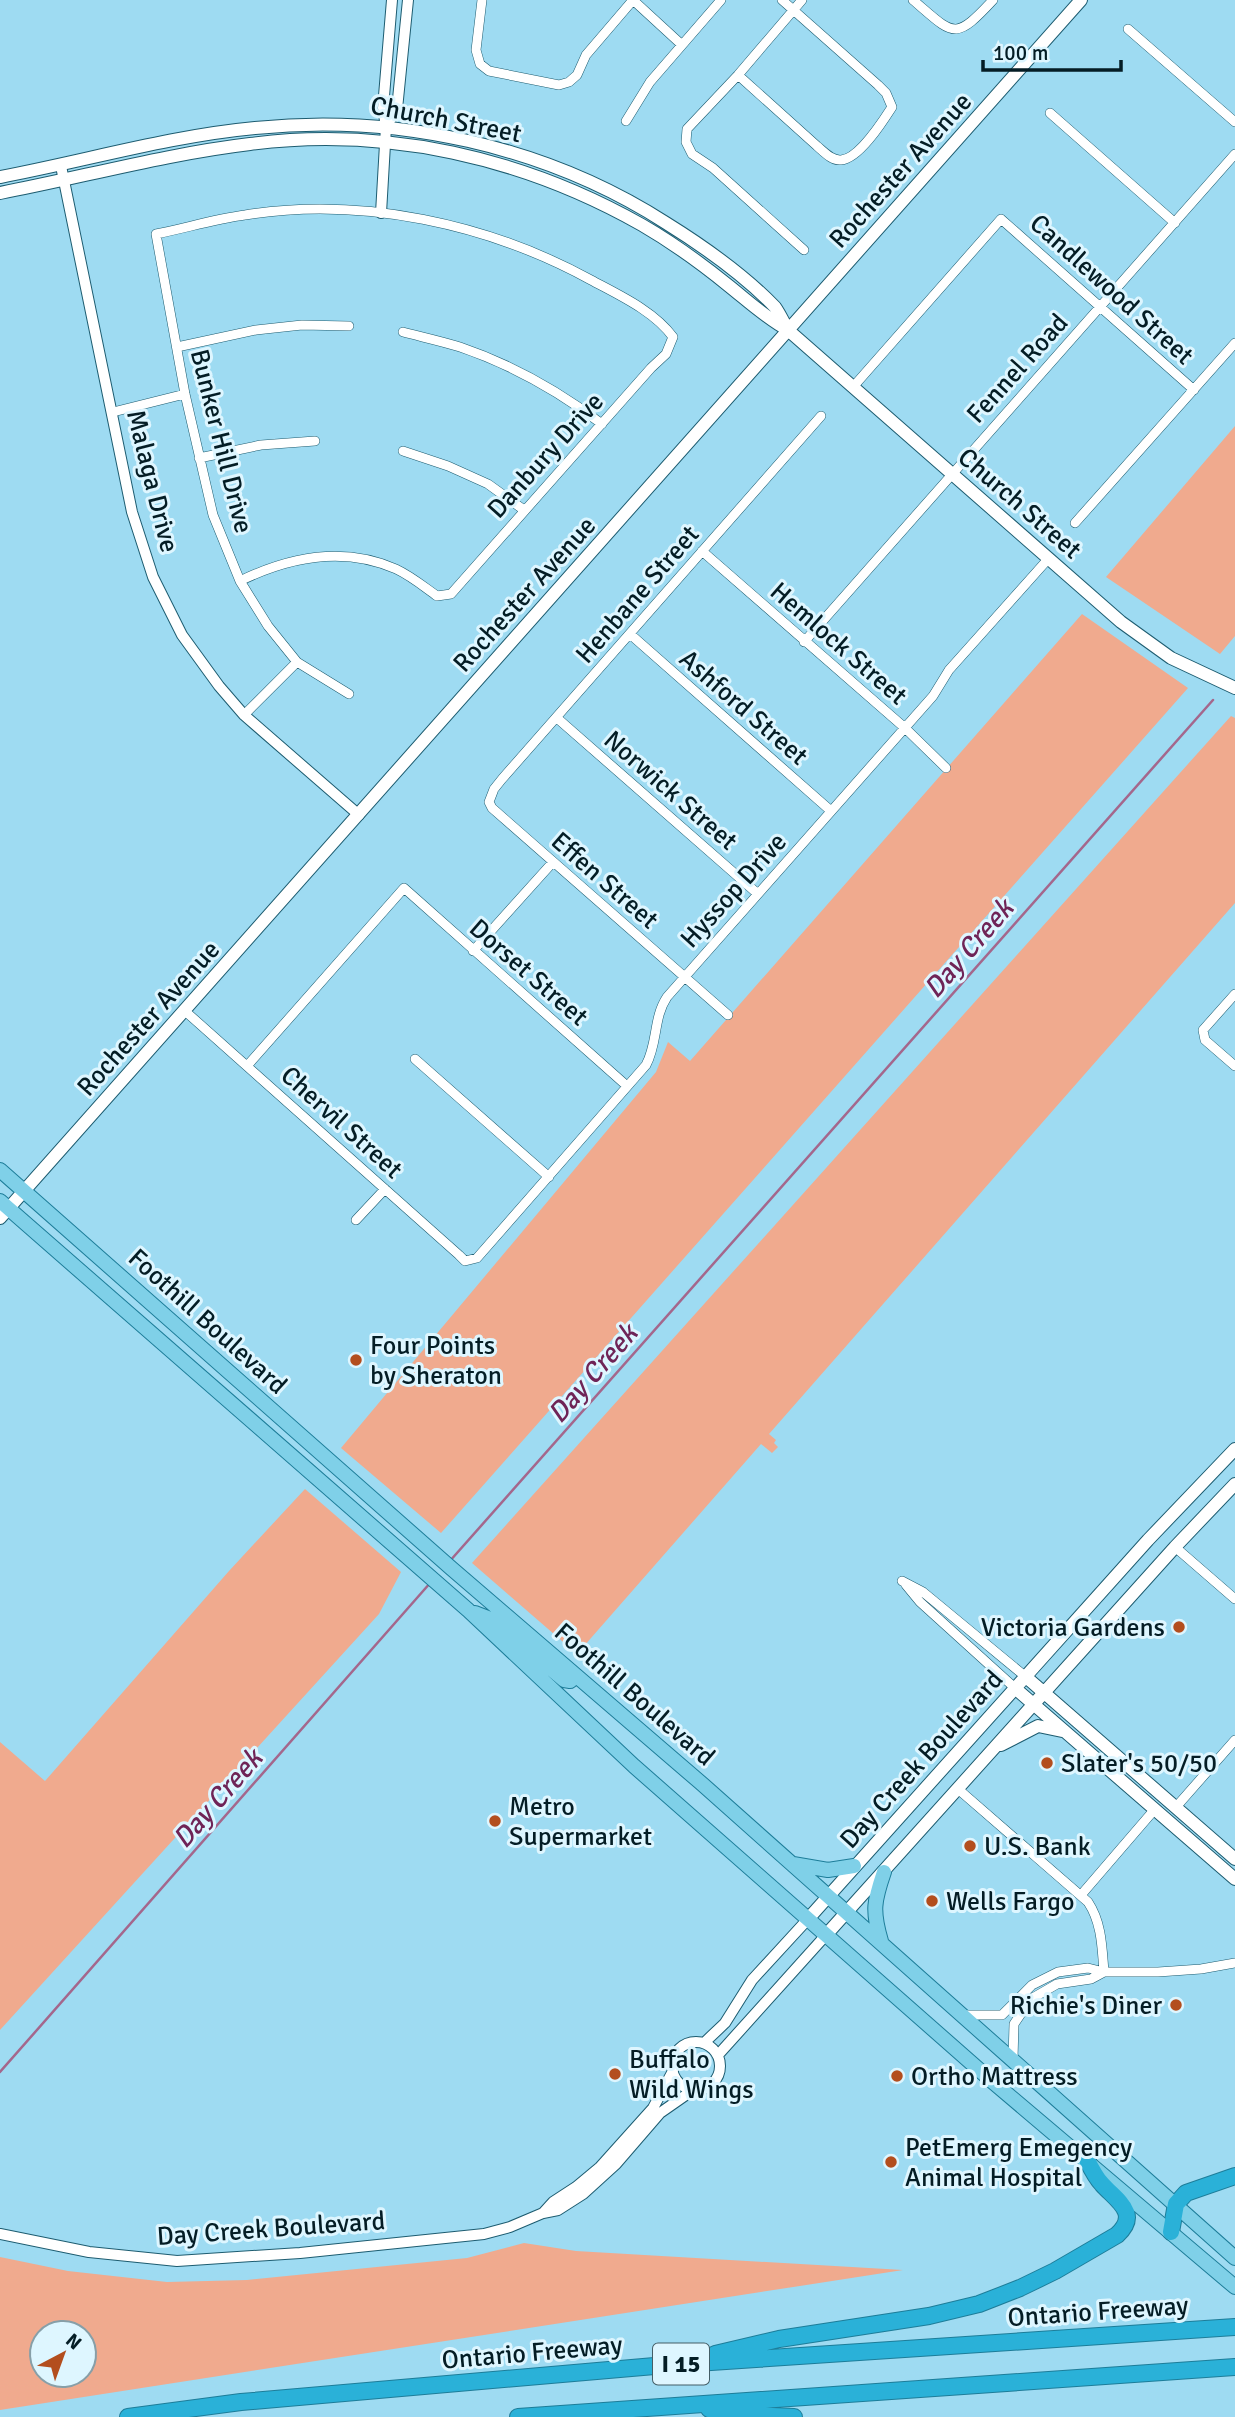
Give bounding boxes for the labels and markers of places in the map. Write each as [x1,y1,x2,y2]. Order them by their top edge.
place label: Four Points by Sheraton [370,1330,502,1392]
marker: Four Points by Sheraton [348,1352,364,1368]
place label: Victoria Gardens [981,1612,1165,1644]
marker: Victoria Gardens [1171,1619,1187,1635]
place label: Slater's 50/50 [1061,1748,1217,1780]
marker: Slater's 50/50 [1039,1755,1055,1771]
place label: Metro Supermarket [509,1791,652,1853]
marker: Metro Supermarket [487,1813,503,1829]
place label: U.S. Bank [984,1831,1091,1863]
marker: U.S. Bank [962,1838,978,1854]
place label: Wells Fargo [946,1886,1075,1918]
marker: Wells Fargo [924,1893,940,1909]
place label: Richie's Diner [1010,1990,1162,2022]
marker: Richie's Diner [1168,1997,1184,2013]
place label: Buffalo Wild Wings [629,2044,754,2106]
place label: Ortho Mattress [911,2061,1078,2093]
marker: Buffalo Wild Wings [607,2066,623,2082]
marker: Ortho Mattress [889,2068,905,2084]
place label: PetEmerg Emegency Animal Hospital [905,2132,1132,2194]
marker: PetEmerg Emegency Animal Hospital [883,2154,899,2170]

